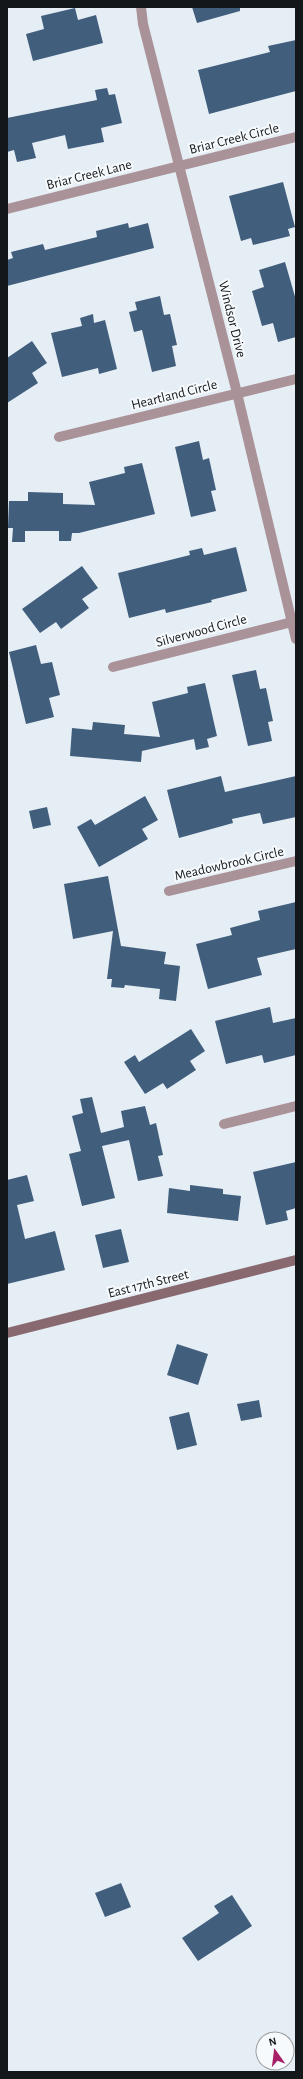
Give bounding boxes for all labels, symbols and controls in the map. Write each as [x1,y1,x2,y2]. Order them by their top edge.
street label: Briar Creek Circle [188,121,281,157]
street label: Briar Creek Lane [45,158,133,192]
street label: Windsor Drive [216,280,248,359]
street label: Heartland Circle [130,378,219,412]
street label: Silverwood Circle [154,612,248,650]
street label: Meadowbrook Circle [173,845,285,883]
street label: East 17th Street [106,1267,191,1301]
north arrow [255,2031,295,2071]
text: N [268,2036,278,2048]

